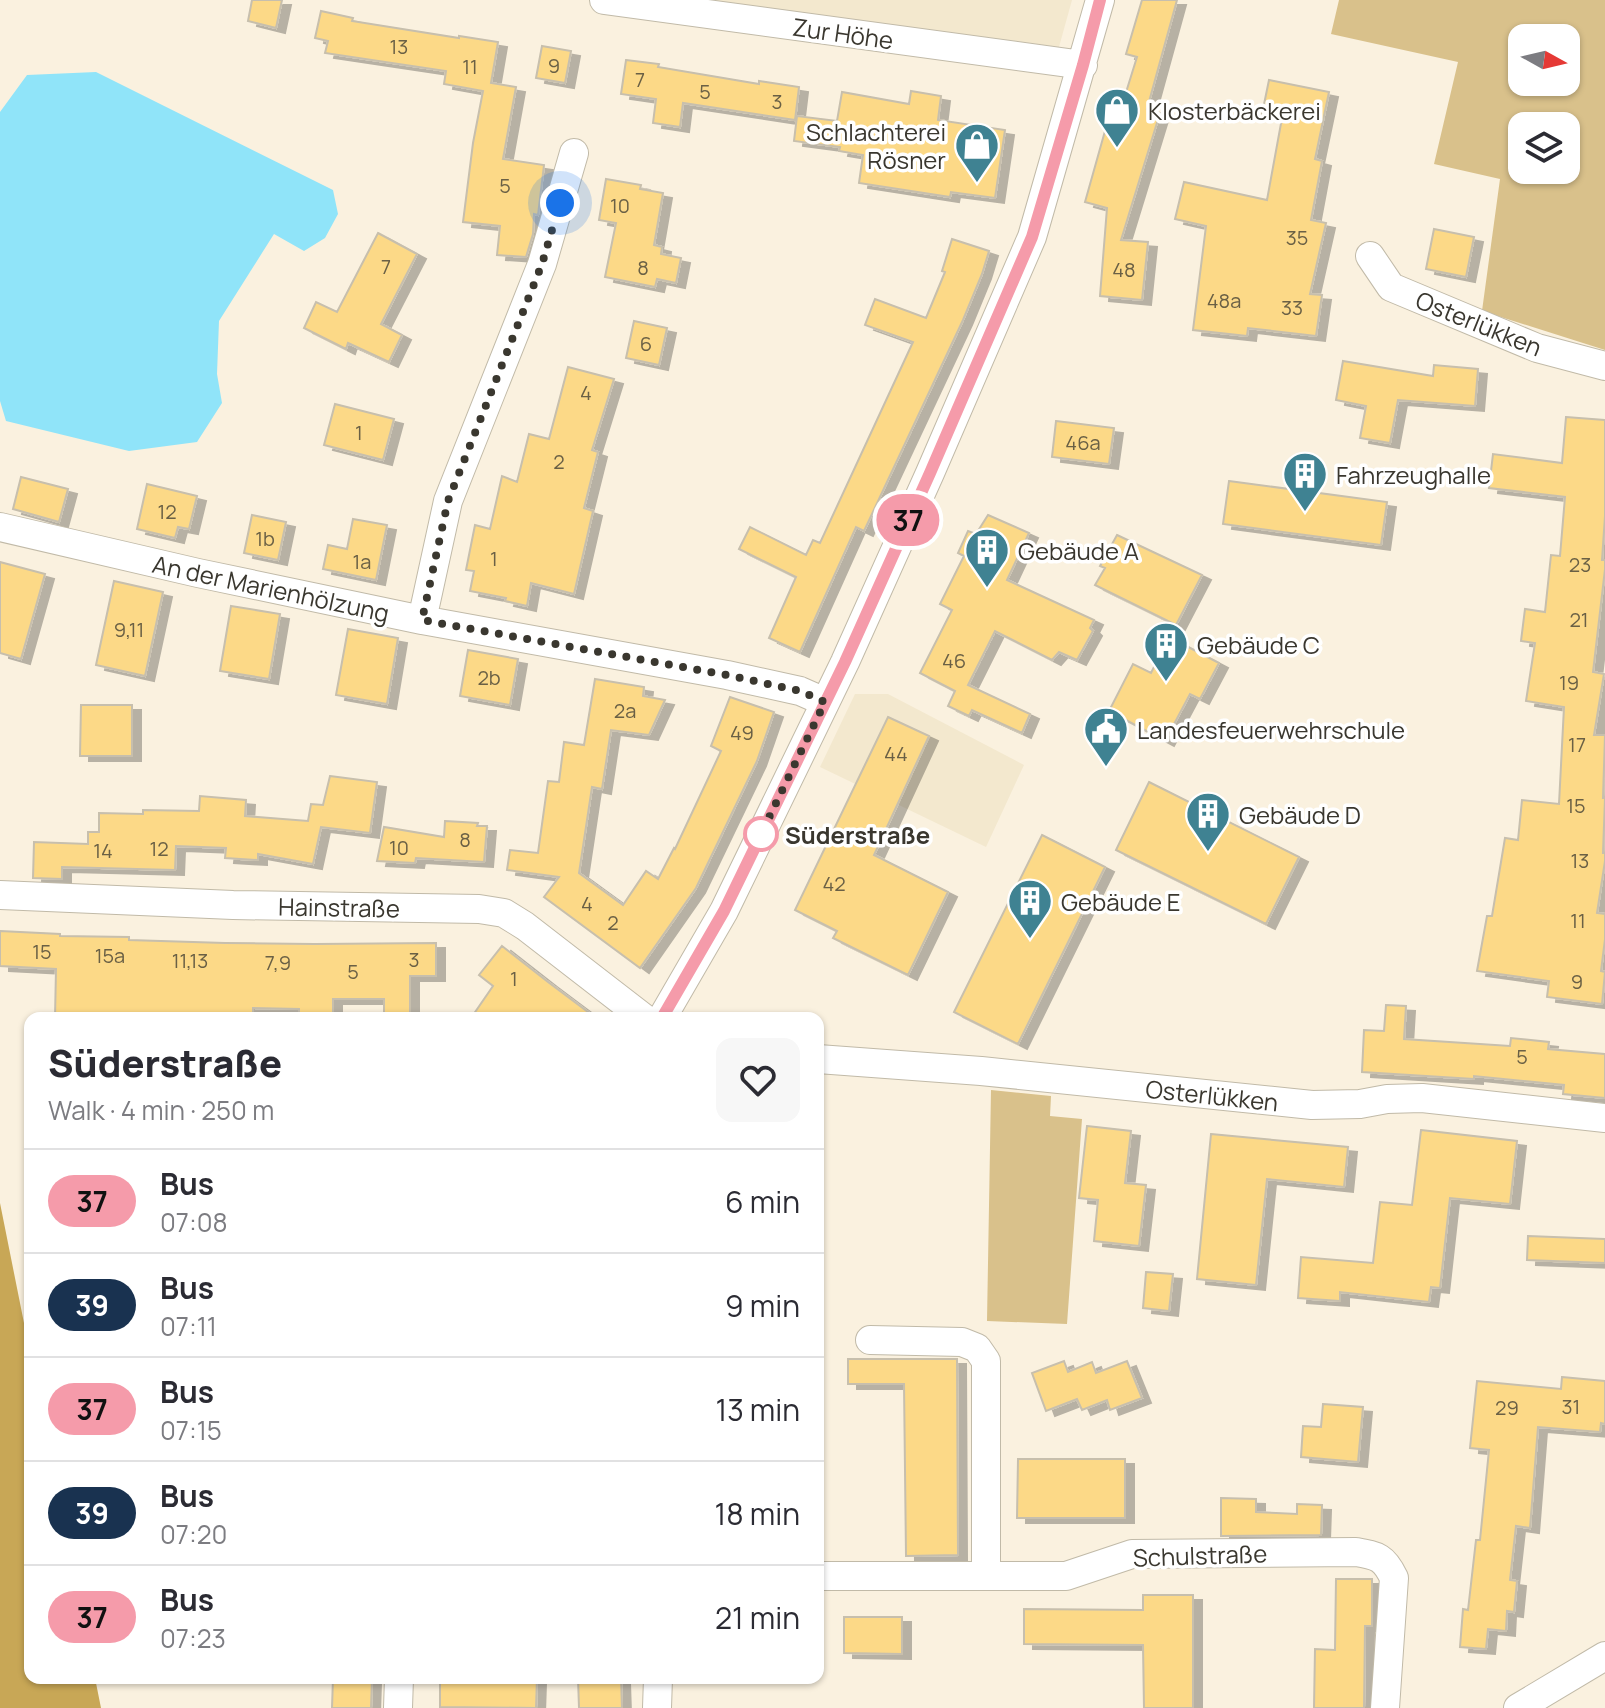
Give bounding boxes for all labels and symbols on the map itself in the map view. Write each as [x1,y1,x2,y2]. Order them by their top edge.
street label: Zur Höhe [791,10,895,56]
north arrow [1508,24,1580,96]
house number: 13 [390,33,408,60]
house number: 9 [548,52,560,79]
house number: 11 [462,53,478,80]
house number: 7 [635,66,645,93]
house number: 5 [699,78,711,105]
shop icon: Klosterbäckerei [1093,86,1141,149]
house number: 3 [771,88,783,115]
place label: Klosterbäckerei [1148,94,1321,127]
place label: Schlachterei Rösner [806,115,946,176]
shop icon: Schlachterei Rösner [953,121,1001,184]
house number: 5 [499,172,511,199]
your location [540,183,580,223]
house number: 10 [610,192,630,219]
house number: 35 [1286,224,1308,251]
house number: 7 [381,253,391,280]
house number: 8 [637,254,649,281]
house number: 48 [1112,256,1136,283]
street label: Osterlükken [1411,283,1547,363]
house number: 48a [1207,287,1241,314]
house number: 33 [1281,294,1303,321]
house number: 6 [640,330,652,357]
house number: 4 [580,379,592,406]
house number: 1 [355,419,363,446]
house number: 46a [1065,429,1101,456]
house number: 2 [553,448,565,475]
building icon: Fahrzeughalle [1281,450,1329,513]
place label: Fahrzeughalle [1336,458,1491,491]
line badge: 37 [872,494,944,546]
house number: 12 [157,498,177,525]
house number: 1b [255,525,275,552]
building icon: Gebäude A [963,526,1011,589]
place label: Gebäude A [1018,534,1139,567]
house number: 1 [490,545,498,572]
street label: An der Marienhölzung [150,547,392,629]
house number: 1a [353,548,371,575]
house number: 23 [1569,551,1591,578]
house number: 21 [1569,606,1589,633]
house number: 9,11 [114,616,144,643]
building icon: Gebäude C [1142,620,1190,683]
place label: Gebäude C [1197,628,1320,661]
house number: 46 [942,647,966,674]
house number: 2b [477,664,501,691]
house number: 19 [1559,669,1579,696]
house number: 2a [614,697,636,724]
public building icon: Landesfeuerwehrschule [1082,705,1130,768]
place label: Landesfeuerwehrschule [1137,713,1405,746]
house number: 49 [730,719,754,746]
house number: 17 [1568,731,1586,758]
house number: 44 [884,740,908,767]
building icon: Gebäude D [1184,790,1232,853]
house number: 15 [1566,792,1586,819]
place label: Gebäude D [1239,798,1361,831]
marker: Süderstraße [744,817,778,851]
place label: Süderstraße [785,818,930,851]
house number: 8 [459,826,471,853]
house number: 10 [389,834,409,861]
house number: 12 [149,835,169,862]
house number: 14 [93,837,113,864]
house number: 13 [1571,847,1589,874]
house number: 42 [822,870,846,897]
building icon: Gebäude E [1006,877,1054,940]
place label: Gebäude E [1061,885,1180,918]
street label: Hainstraße [278,889,400,925]
house number: 4 [581,890,593,917]
house number: 11 [1570,907,1586,934]
house number: 2 [607,909,619,936]
house number: 15 [32,938,52,965]
house number: 15a [95,942,125,969]
house number: 3 [408,946,420,973]
house number: 11,13 [172,947,208,974]
house number: 7,9 [265,949,291,976]
house number: 5 [347,958,359,985]
house number: 1 [510,965,518,992]
house number: 9 [1571,968,1583,995]
house number: 5 [1516,1043,1528,1070]
street label: Osterlükken [1144,1072,1280,1118]
house number: 31 [1562,1393,1580,1420]
house number: 29 [1495,1394,1519,1421]
street label: Schulstraße [1132,1536,1268,1574]

